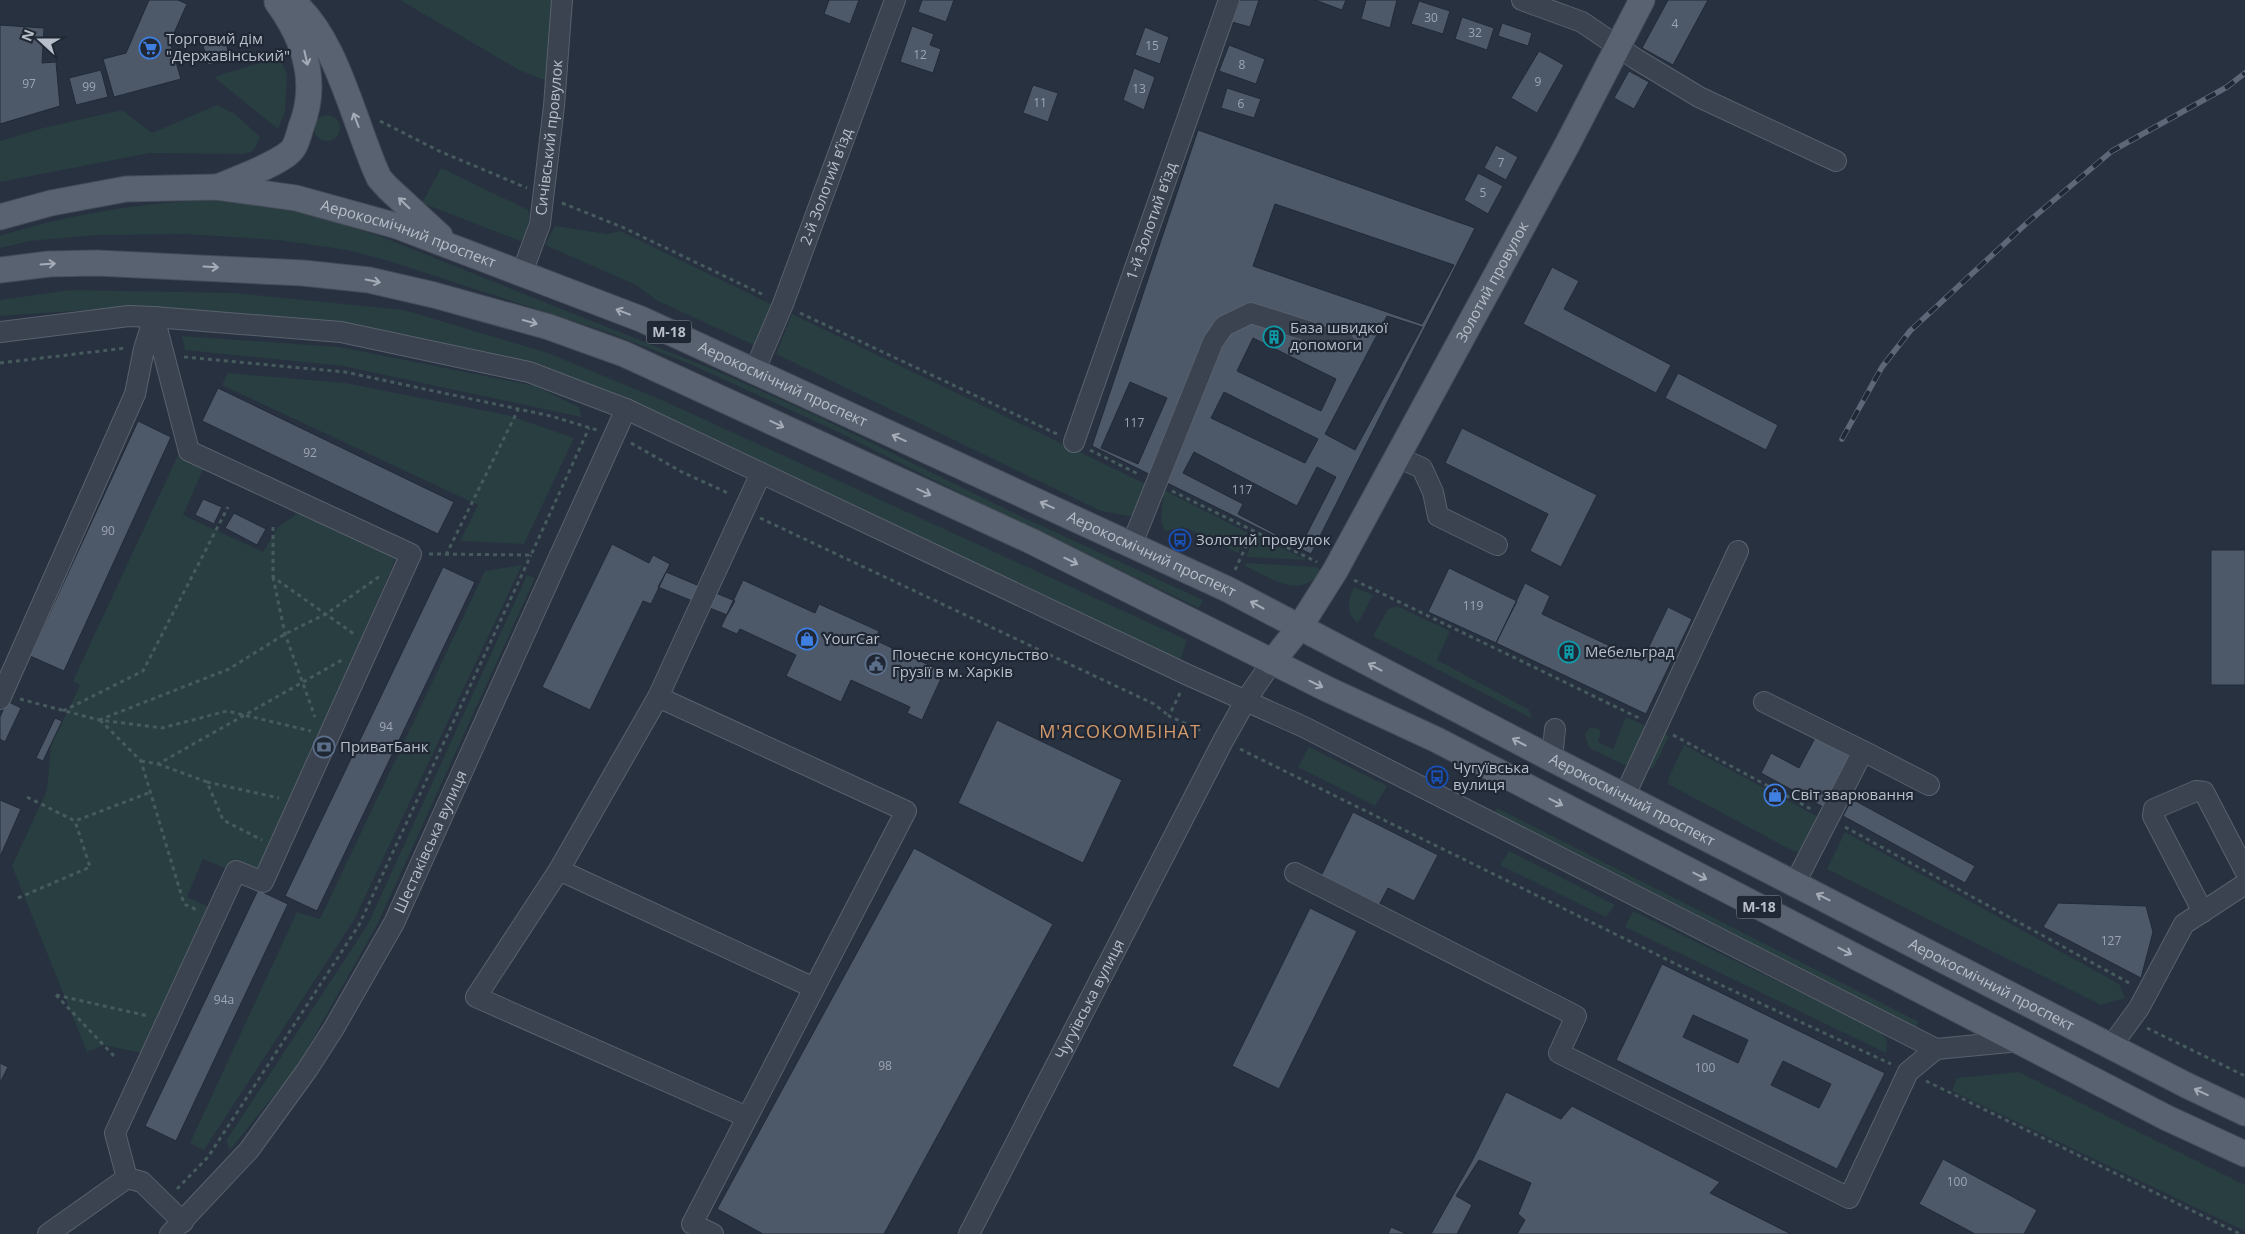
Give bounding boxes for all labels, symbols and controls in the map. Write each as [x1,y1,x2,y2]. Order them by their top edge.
house number: 30 [1424,9,1438,26]
north arrow [15,15,65,65]
house number: 4 [1672,15,1679,32]
house number: 32 [1468,24,1482,41]
text: N [16,26,38,44]
place label: Торговий дім "Державінський" [166,28,290,65]
supermarket icon: Торговий дім "Державінський" [138,36,162,60]
house number: 15 [1145,37,1159,54]
house number: 12 [913,46,927,63]
one-way arrow [302,49,311,65]
house number: 8 [1239,56,1246,73]
street label: Сичівський провулок [530,59,566,217]
house number: 9 [1535,73,1542,90]
house number: 97 [22,75,36,92]
house number: 99 [82,78,96,95]
house number: 13 [1132,80,1146,97]
house number: 11 [1033,94,1047,111]
house number: 6 [1238,95,1245,112]
one-way arrow [351,113,360,128]
street label: 2-й Золотий в’їзд [795,125,856,248]
house number: 7 [1498,154,1505,171]
street label: 1-й Золотий в’їзд [1121,159,1180,282]
house number: 5 [1480,184,1487,201]
street label: Аерокосмічний проспект [319,194,499,272]
one-way arrow [398,198,410,210]
street label: Золотий провулок [1451,217,1533,345]
one-way arrow [40,260,56,269]
one-way arrow [202,263,218,272]
one-way arrow [364,277,380,286]
one-way arrow [616,307,632,316]
one-way arrow [521,317,537,327]
place label: База швидкої допомоги [1290,317,1388,354]
road number: М-18 [646,321,692,344]
building icon: База швидкої допомоги [1262,325,1286,349]
street label: Аерокосмічний проспект [696,336,871,431]
house number: 117 [1124,414,1144,431]
one-way arrow [769,420,784,429]
one-way arrow [892,432,907,442]
house number: 92 [303,444,317,461]
house number: 117 [1232,481,1252,498]
one-way arrow [916,488,931,497]
one-way arrow [1040,499,1055,509]
street label: Аерокосмічний проспект [1064,506,1240,601]
house number: 90 [101,522,115,539]
bus stop icon: Золотий провулок [1168,528,1192,552]
place label: Золотий провулок [1196,529,1331,549]
one-way arrow [1064,556,1079,566]
house number: 119 [1463,597,1483,614]
one-way arrow [1250,599,1264,609]
shop icon: YourCar [795,627,819,651]
place label: YourCar [823,628,880,648]
building icon: Мебельград [1557,640,1581,664]
place label: Мебельград [1585,641,1675,661]
place label: Почесне консульство Грузії в м. Харків [892,644,1049,681]
public building icon: Почесне консульство Грузії в м. Харків [864,652,888,676]
one-way arrow [1368,662,1383,671]
one-way arrow [1308,679,1323,689]
house number: 94 [379,718,393,735]
district label: М'ЯСОКОМБІНАТ [1039,719,1201,743]
bank icon: ПриватБанк [312,735,336,759]
place label: ПриватБанк [340,736,429,756]
one-way arrow [1511,737,1526,747]
street label: Аерокосмічний проспект [1546,748,1719,850]
place label: Чугуївська вулиця [1453,757,1529,794]
bus stop icon: Чугуївська вулиця [1425,765,1449,789]
street label: Шестаківська вулиця [389,767,471,916]
shop icon: Світ зварювання [1763,783,1787,807]
place label: Світ зварювання [1791,784,1914,804]
one-way arrow [1548,798,1563,807]
one-way arrow [1693,872,1707,882]
one-way arrow [1816,892,1831,901]
road number: М-18 [1736,896,1782,919]
house number: 127 [2101,932,2121,949]
street label: Аерокосмічний проспект [1906,933,2078,1035]
street label: Чугуївська вулиця [1050,935,1128,1062]
one-way arrow [1837,947,1852,956]
house number: 94а [214,991,234,1008]
house number: 98 [878,1057,892,1074]
house number: 100 [1695,1059,1715,1076]
one-way arrow [2194,1087,2209,1096]
house number: 100 [1947,1173,1967,1190]

